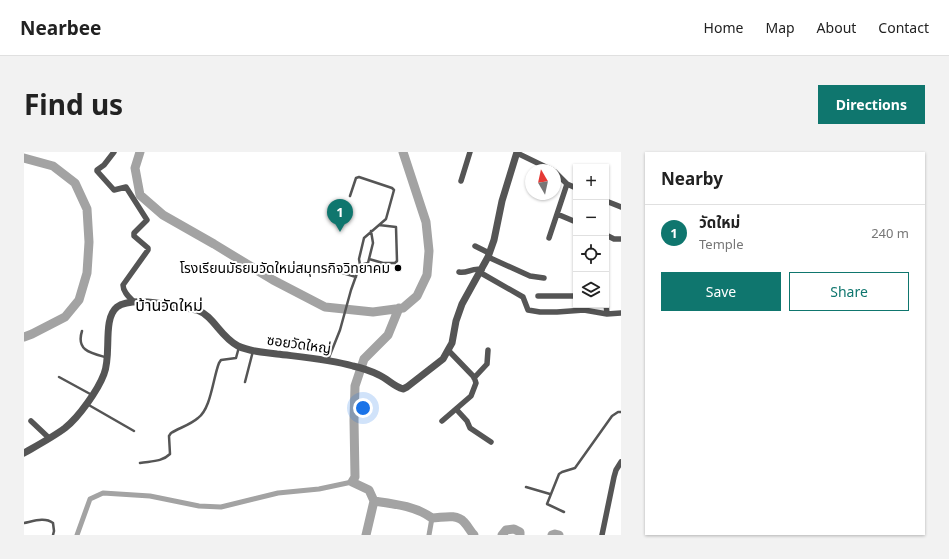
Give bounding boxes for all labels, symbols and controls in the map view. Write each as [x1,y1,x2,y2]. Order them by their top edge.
text: Nearbee [20,15,101,41]
text: Home [704,18,743,37]
text: Map [765,18,795,37]
text: About [817,18,856,37]
text: Contact [878,18,929,37]
text: Find us [24,85,123,123]
button: Directions [818,85,925,124]
north arrow [525,164,561,200]
map controls [573,164,609,308]
button: + [573,164,609,200]
text: Nearby [661,167,723,190]
pin: 1 [327,199,353,232]
button: − [573,200,609,236]
text: วัดใหม่ [699,212,740,232]
text: 1 [670,224,678,242]
text: 240 m [871,224,909,242]
text: Temple [699,235,744,253]
button: locate [573,236,609,272]
place label: โรงเรียนมัธยมวัดใหม่สมุทรกิจวิทยาคม [180,258,390,277]
marker: โรงเรียนมัธยมวัดใหม่สมุทรกิจวิทยาคม [393,263,403,273]
button: layers [573,272,609,308]
button: Save [661,272,781,311]
button: Share [789,272,909,311]
district label: บ้านวัดใหม่ [135,294,203,316]
street label: ซอยวัดใหญ่ [266,330,332,357]
your location [353,398,373,418]

